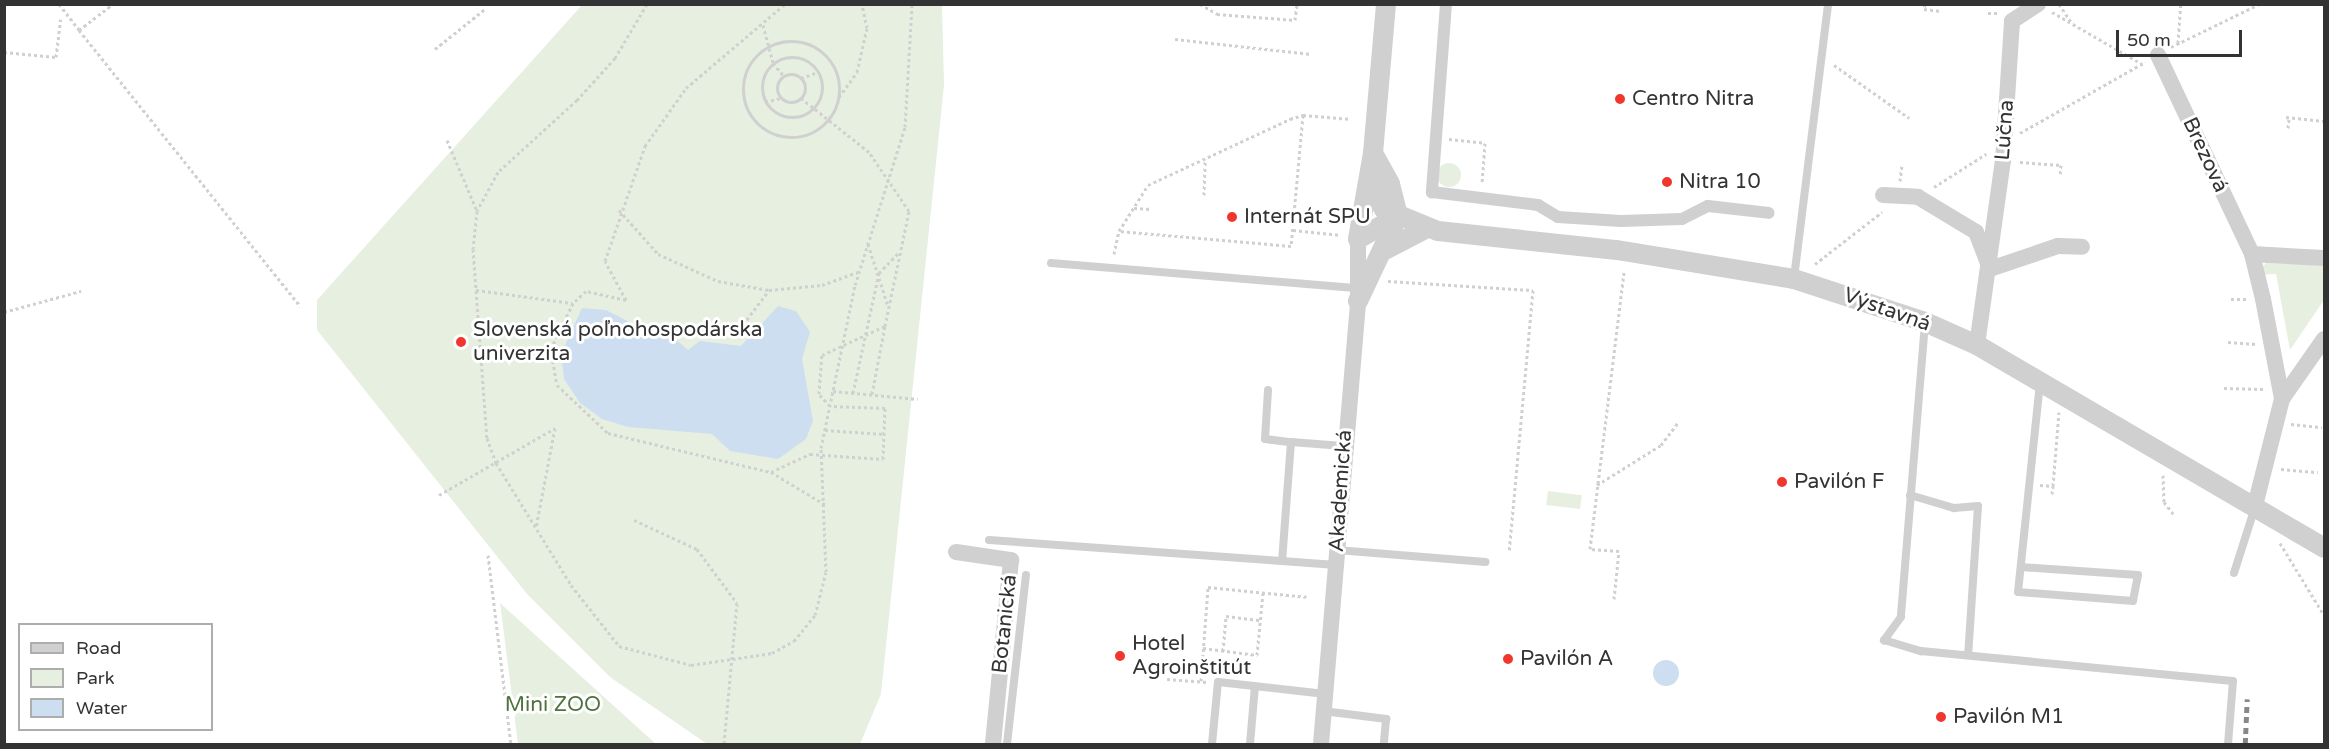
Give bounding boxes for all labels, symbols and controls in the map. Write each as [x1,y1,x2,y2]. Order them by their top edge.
scale bar [2119,18,2245,56]
text: 50 m [2127,29,2171,51]
place label: Centro Nitra [1632,86,1754,112]
marker: Centro Nitra [1613,92,1627,106]
street label: Lúčna [1990,99,2020,161]
street label: Brezová [2177,113,2233,197]
place label: Nitra 10 [1679,169,1761,195]
marker: Nitra 10 [1660,175,1674,189]
place label: Internát SPU [1244,204,1371,230]
marker: Internát SPU [1225,210,1239,224]
street label: Výstavná [1840,283,1934,337]
place label: Slovenská poľnohospodárska univerzita [473,317,763,367]
marker: Slovenská poľnohospodárska univerzita [454,335,468,349]
street label: Akademická [1324,429,1358,553]
place label: Pavilón F [1794,469,1885,495]
marker: Pavilón F [1775,475,1789,489]
street label: Botanická [987,573,1023,675]
legend [18,623,213,731]
place label: Hotel Agroinštitút [1132,631,1251,681]
text: Road [76,637,121,659]
place label: Pavilón A [1520,646,1613,672]
marker: Hotel Agroinštitút [1113,649,1127,663]
marker: Pavilón A [1501,652,1515,666]
text: Park [76,667,114,689]
park label: Mini ZOO [505,692,601,718]
text: Water [76,697,127,719]
place label: Pavilón M1 [1953,704,2064,730]
marker: Pavilón M1 [1934,710,1948,724]

